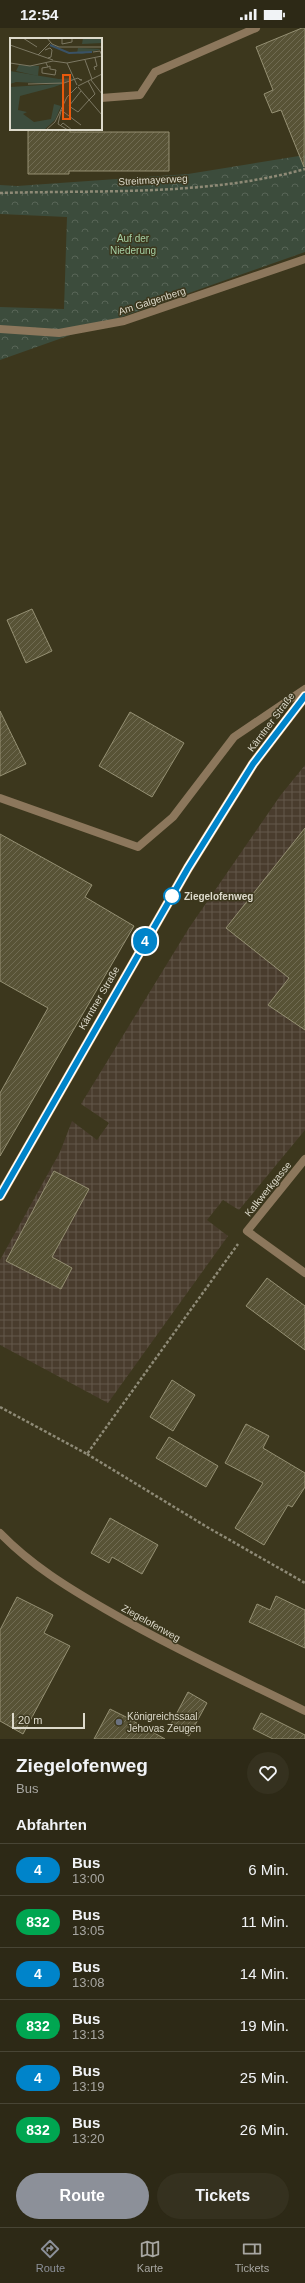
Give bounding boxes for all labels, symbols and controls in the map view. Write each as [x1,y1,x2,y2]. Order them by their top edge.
text: 12:54 [20,6,58,23]
inset map [10,38,102,130]
street label: Streitmayerweg [118,173,188,187]
park label: Auf der Niederung [110,233,156,256]
street label: Am Galgenberg [117,285,187,317]
street label: Kärntner Straße [245,690,297,754]
marker: Ziegelofenweg [163,887,181,905]
place label: Ziegelofenweg [184,891,253,902]
line badge: 4 [132,928,158,954]
text: 4 [141,933,149,949]
street label: Kärntner Straße [76,964,122,1032]
street label: Kalkwerkgasse [243,1159,294,1219]
street label: Ziegelofenweg [120,1602,182,1644]
scale bar [12,1711,85,1730]
place label: Königreichssaal Jehovas Zeugen [127,1711,201,1734]
text: 20 m [18,1714,42,1726]
marker: Königreichssaal Jehovas Zeugen [114,1717,124,1727]
button: heart [247,1752,289,1794]
text: Ziegelofenweg [16,1755,148,1776]
text: Bus [16,1781,38,1796]
text: Abfahrten [16,1816,87,1833]
text: Bus [72,1854,100,1871]
text: 6 Min. [248,1861,289,1878]
text: 4 [34,1862,42,1878]
text: 13:00 [72,1871,105,1886]
text: Bus [72,1906,100,1923]
text: 11 Min. [241,1913,289,1930]
text: 832 [26,1914,50,1930]
text: 13:05 [72,1923,105,1938]
text: Bus [72,1958,100,1975]
text: 14 Min. [240,1965,289,1982]
text: 4 [34,1966,42,1982]
text: 13:08 [72,1975,105,1990]
text: Bus [72,2010,100,2027]
text: 19 Min. [240,2017,289,2034]
text: 832 [26,2018,50,2034]
text: 13:13 [72,2027,105,2042]
text: Bus [72,2062,100,2079]
text: 25 Min. [240,2069,289,2086]
text: 4 [34,2070,42,2086]
text: 13:19 [72,2079,105,2094]
text: Bus [72,2114,100,2131]
text: 26 Min. [240,2121,289,2138]
text: 832 [26,2122,50,2138]
text: 13:20 [72,2131,105,2146]
button: Route [16,2173,149,2219]
button: Tickets [157,2173,289,2219]
tab: Route [36,2238,65,2274]
tab: Karte [137,2238,163,2274]
tab: Tickets [235,2238,269,2274]

